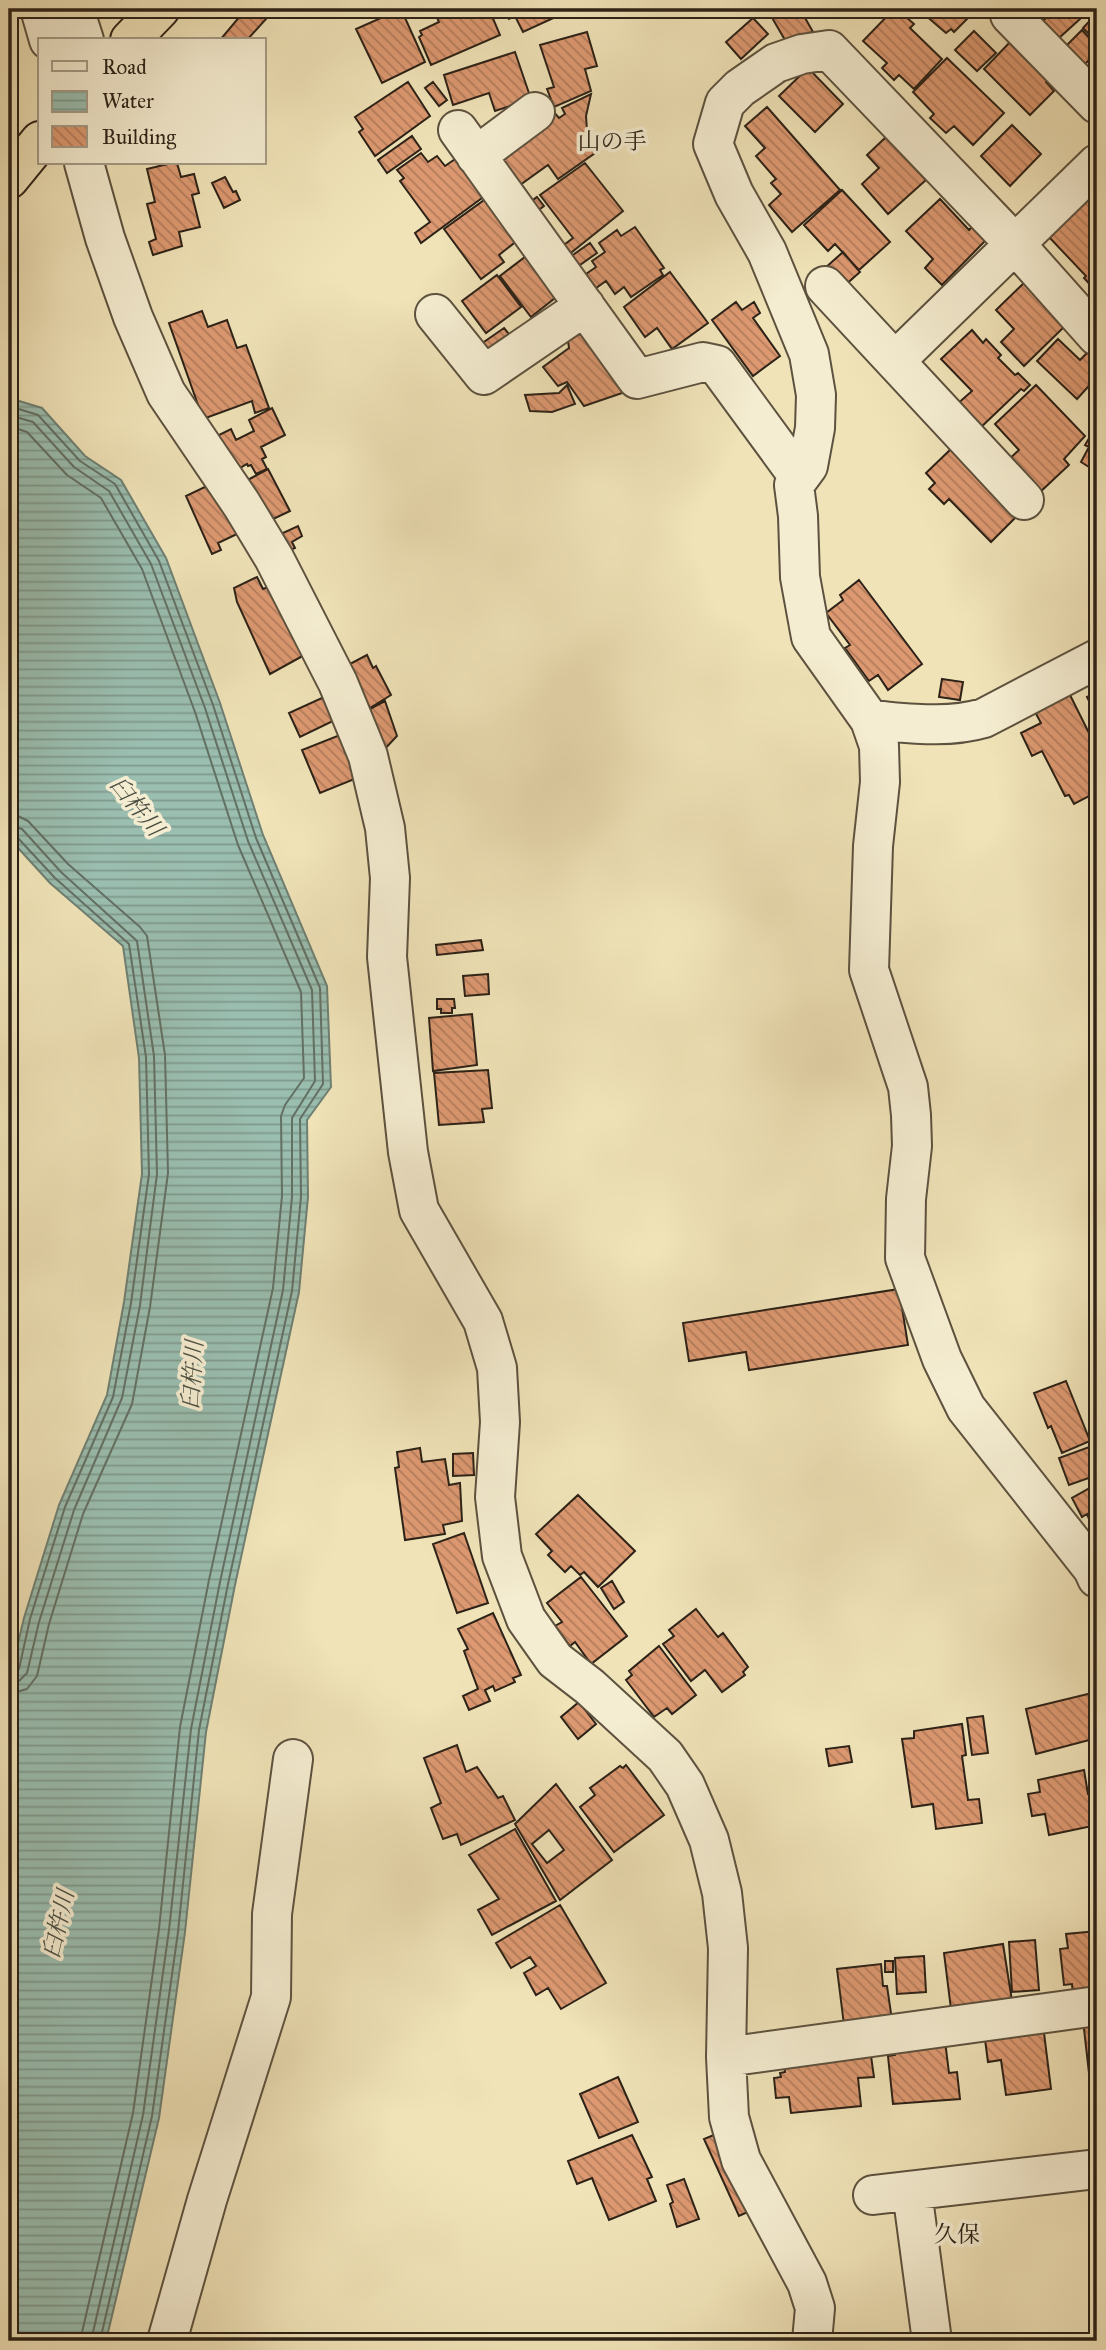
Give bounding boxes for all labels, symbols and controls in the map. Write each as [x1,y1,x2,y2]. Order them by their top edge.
legend [38,38,266,164]
text: Road [102,54,147,80]
text: Water [102,88,154,114]
text: Building [102,124,176,150]
district label: 山の手 [578,127,647,155]
water label: 臼杵川 [104,770,171,844]
water label: 臼杵川 [176,1337,209,1410]
water label: 臼杵川 [37,1884,80,1961]
district label: 久保 [934,2220,980,2248]

